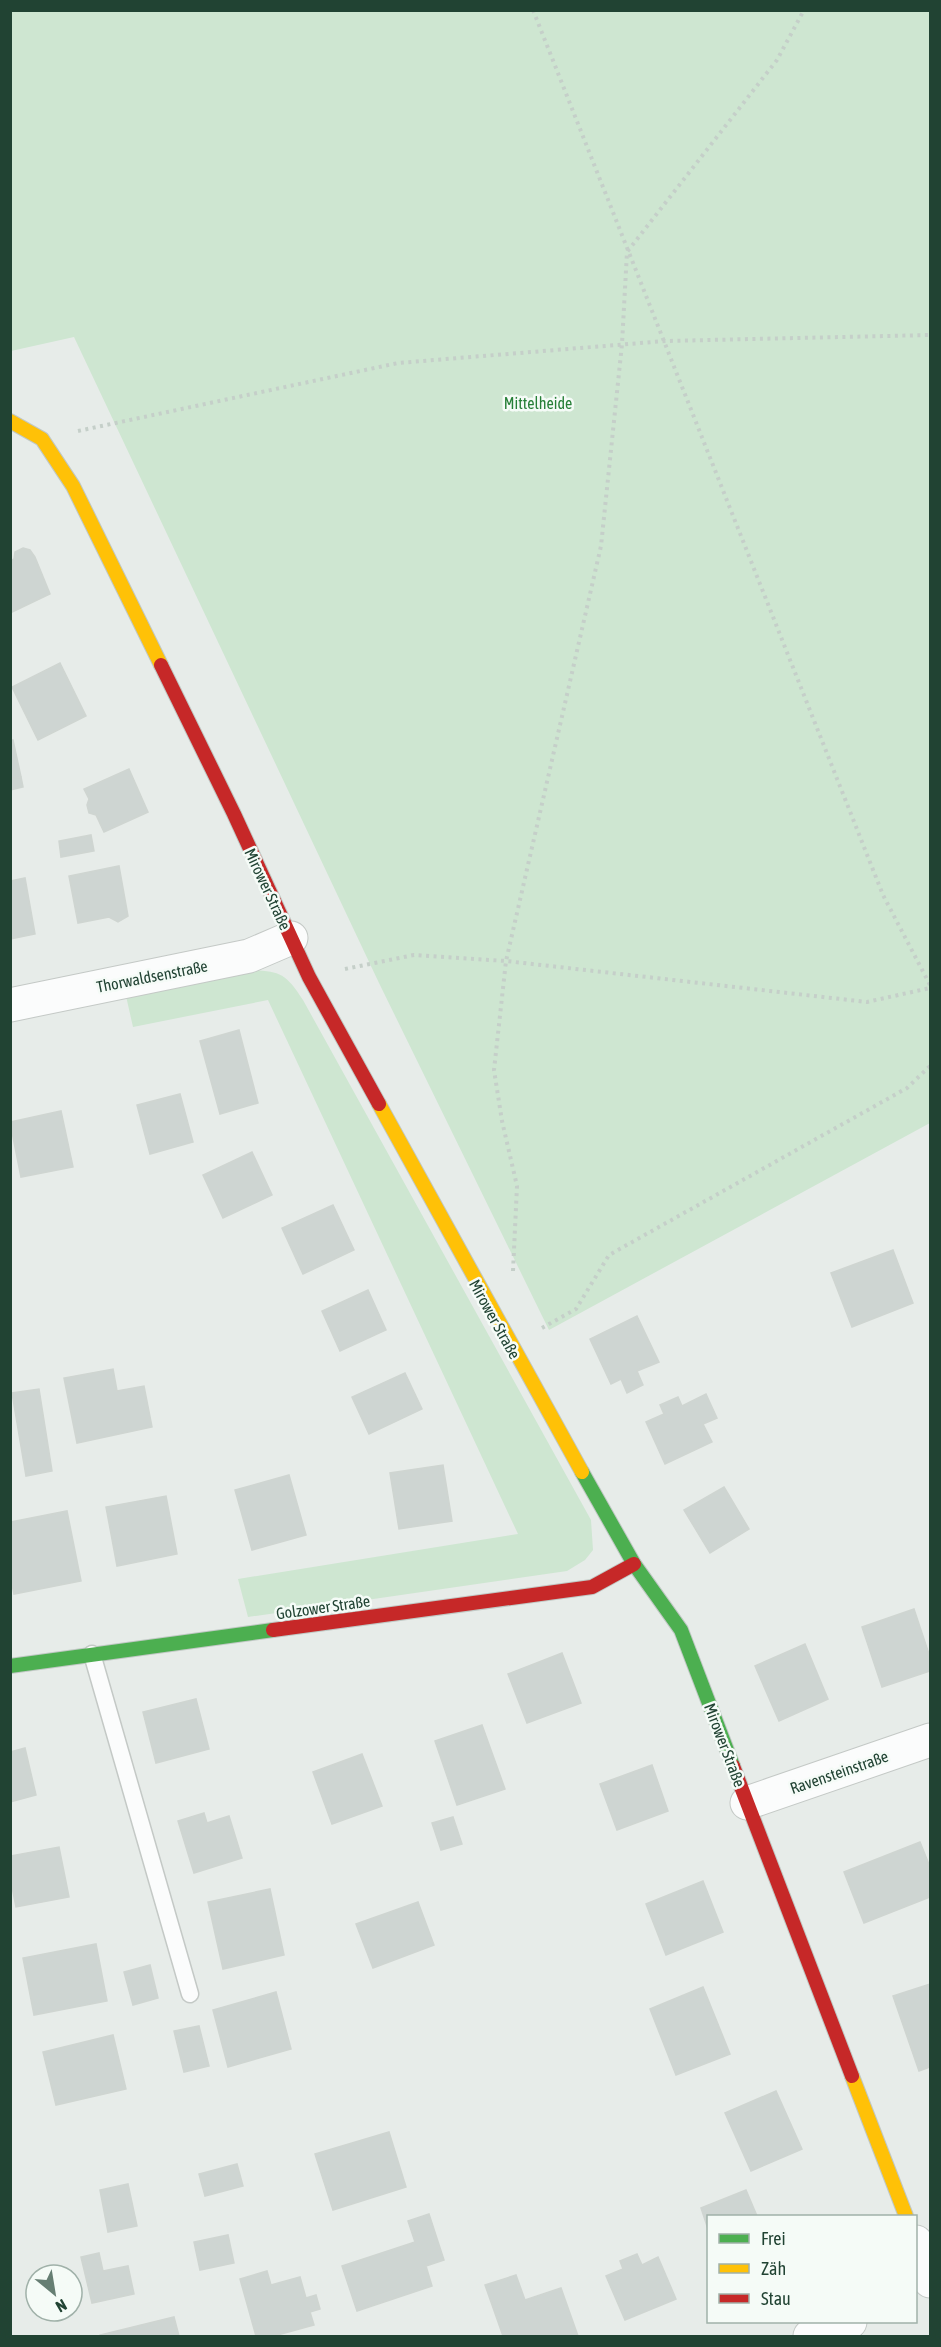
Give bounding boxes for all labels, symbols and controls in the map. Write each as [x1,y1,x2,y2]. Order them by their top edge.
park label: Mittelheide [504,394,572,412]
street label: Mirower Straße [241,845,295,933]
street label: Thorwaldsenstraße [95,956,209,996]
street label: Mirower Straße [466,1276,524,1362]
street label: Golzower Straße [275,1591,371,1623]
street label: Mirower Straße [701,1701,749,1789]
street label: Ravensteinstraße [788,1747,890,1797]
legend [707,2215,917,2323]
text: Frei [761,2228,786,2249]
text: Zäh [761,2258,786,2279]
north arrow [24,2263,84,2323]
text: Stau [761,2288,791,2309]
text: N [53,2296,70,2316]

